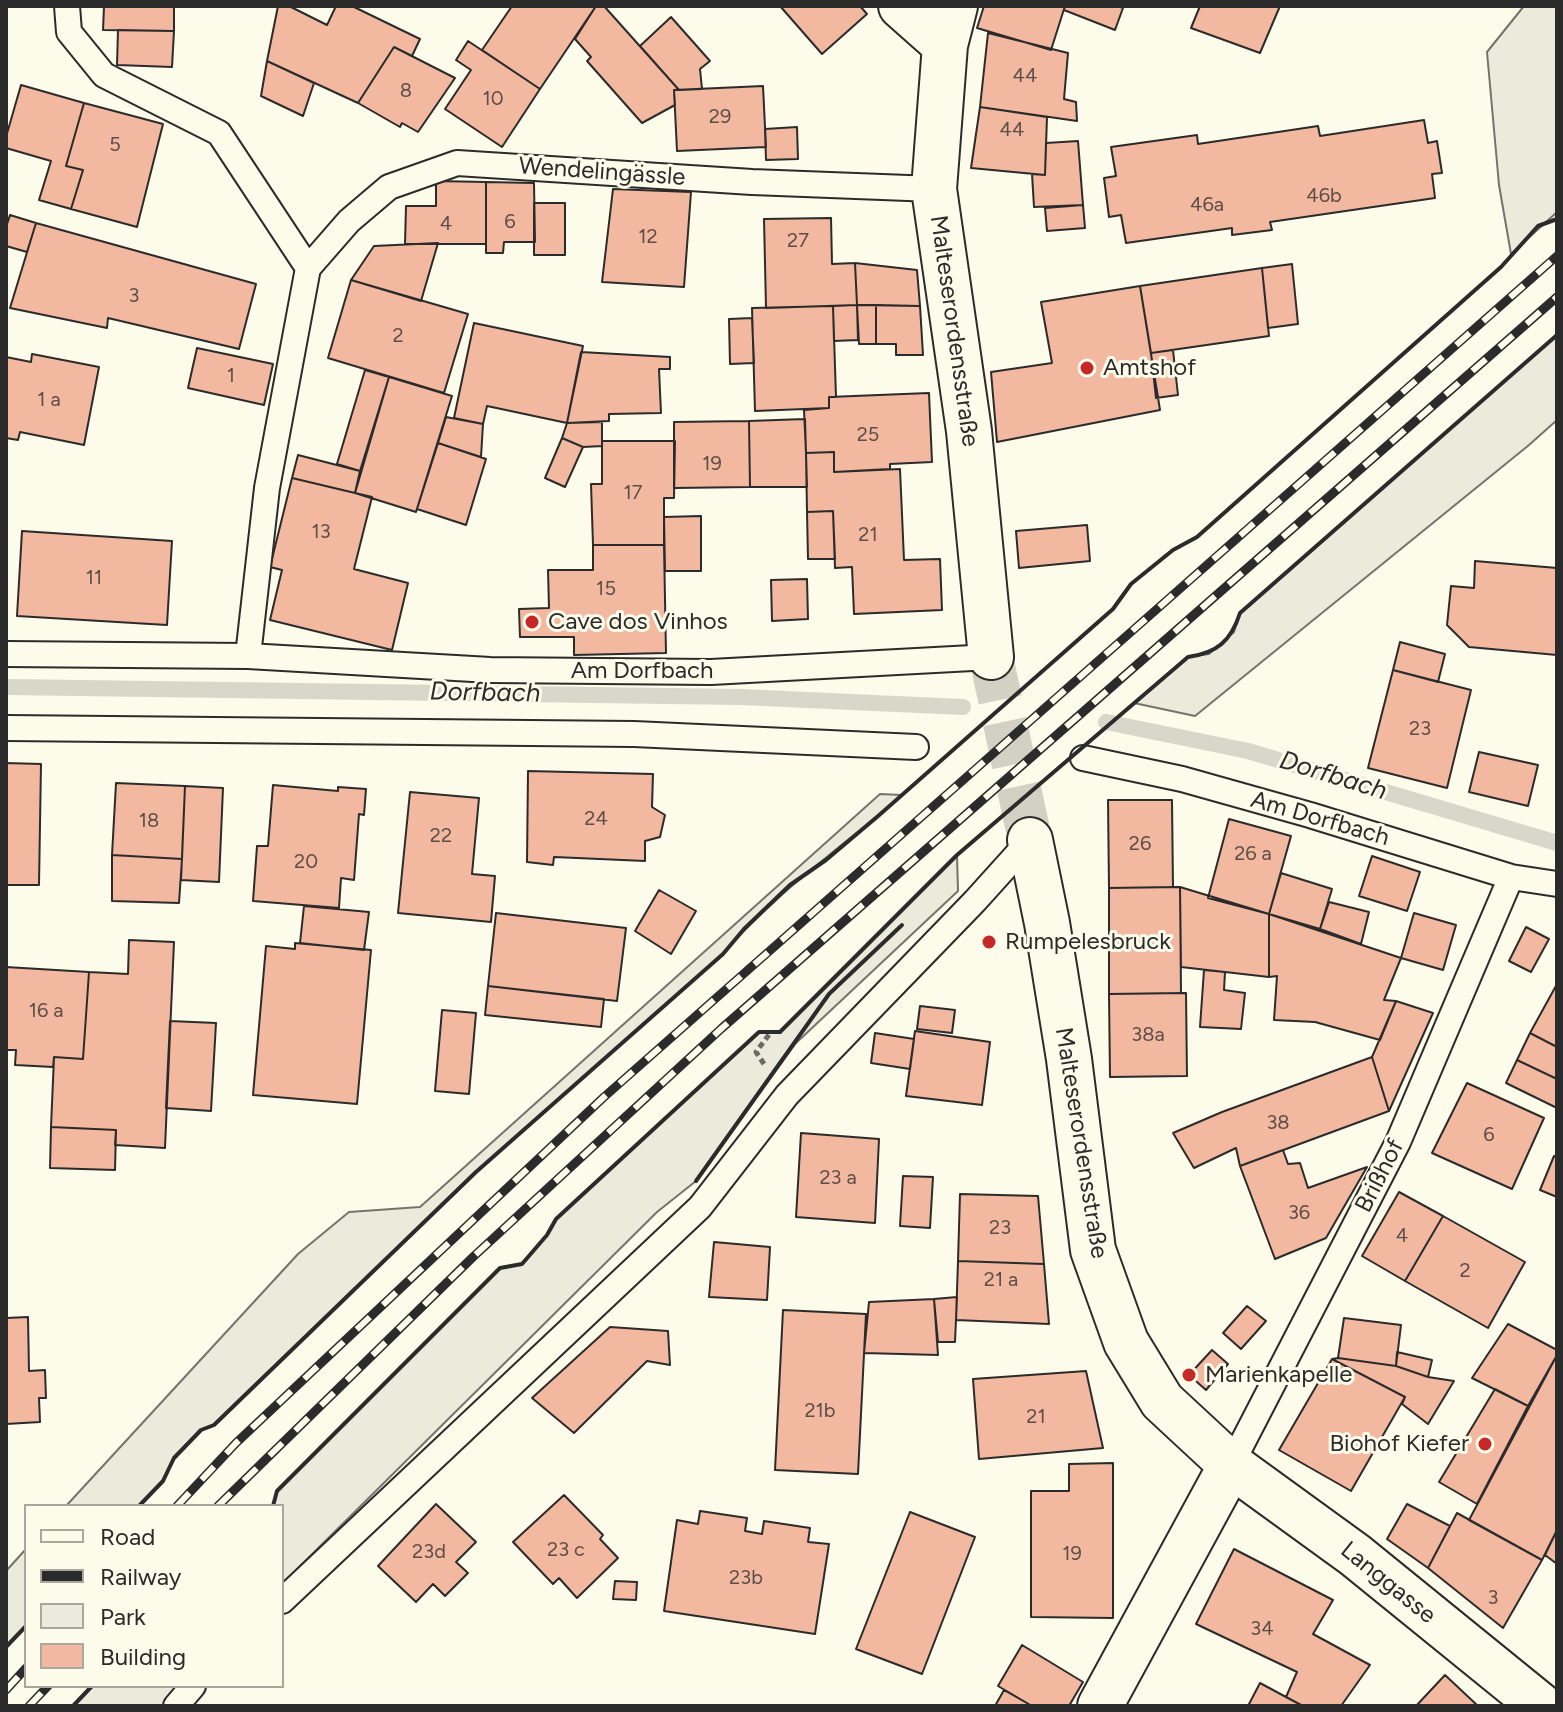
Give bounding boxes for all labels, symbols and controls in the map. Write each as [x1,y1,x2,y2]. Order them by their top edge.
house number: 44 [1013,64,1037,88]
house number: 8 [400,79,412,103]
house number: 10 [482,87,504,111]
house number: 29 [709,105,731,129]
house number: 44 [1000,118,1024,142]
house number: 5 [109,133,121,157]
street label: Wendelingässle [518,152,686,192]
house number: 46b [1306,184,1342,208]
house number: 46a [1190,193,1224,217]
house number: 6 [504,210,516,234]
house number: 4 [440,212,452,236]
street label: Malteserordensstraße [924,213,984,449]
house number: 12 [638,225,658,249]
house number: 27 [787,229,809,253]
house number: 3 [129,284,139,308]
house number: 2 [392,324,404,348]
place label: Amtshof [1103,354,1196,382]
marker: Amtshof [1078,359,1096,377]
house number: 1 [227,364,235,388]
house number: 1 a [37,388,61,412]
house number: 25 [857,423,879,447]
house number: 19 [702,452,722,476]
house number: 17 [624,481,642,505]
house number: 13 [311,520,331,544]
house number: 21 [858,523,878,547]
house number: 11 [86,566,102,590]
house number: 15 [596,577,616,601]
place label: Cave dos Vinhos [548,608,728,636]
marker: Cave dos Vinhos [523,613,541,631]
street label: Am Dorfbach [571,657,713,685]
water label: Dorfbach [429,676,541,710]
house number: 23 [1409,717,1431,741]
water label: Dorfbach [1276,745,1390,807]
street label: Am Dorfbach [1247,785,1393,853]
house number: 24 [584,807,608,831]
house number: 18 [139,809,159,833]
house number: 22 [430,824,452,848]
house number: 26 [1129,832,1151,856]
house number: 26 a [1234,842,1272,866]
house number: 20 [294,850,318,874]
place label: Rumpelesbruck [1005,928,1171,956]
marker: Rumpelesbruck [980,933,998,951]
house number: 16 a [29,999,63,1023]
house number: 38a [1131,1023,1165,1047]
street label: Malteserordensstraße [1049,1026,1113,1260]
house number: 38 [1266,1111,1290,1135]
house number: 6 [1483,1123,1495,1147]
street label: Brißhof [1349,1135,1411,1217]
house number: 23 a [819,1166,857,1190]
house number: 36 [1288,1201,1310,1225]
house number: 23 [989,1216,1011,1240]
house number: 4 [1396,1224,1408,1248]
house number: 2 [1459,1259,1471,1283]
house number: 21 a [984,1268,1018,1292]
place label: Marienkapelle [1205,1361,1352,1389]
marker: Marienkapelle [1180,1366,1198,1384]
house number: 21b [804,1399,836,1423]
house number: 21 [1026,1405,1046,1429]
place label: Biohof Kiefer [1329,1430,1469,1458]
marker: Biohof Kiefer [1476,1435,1494,1453]
legend [24,1504,284,1688]
text: Road [100,1522,155,1551]
street label: Langgasse [1335,1536,1441,1630]
house number: 23 c [547,1538,585,1562]
house number: 23d [412,1540,446,1564]
house number: 19 [1062,1542,1082,1566]
text: Railway [100,1562,181,1591]
house number: 23b [729,1566,763,1590]
house number: 3 [1488,1586,1498,1610]
text: Park [100,1602,146,1631]
house number: 34 [1250,1617,1274,1641]
text: Building [100,1642,186,1671]

